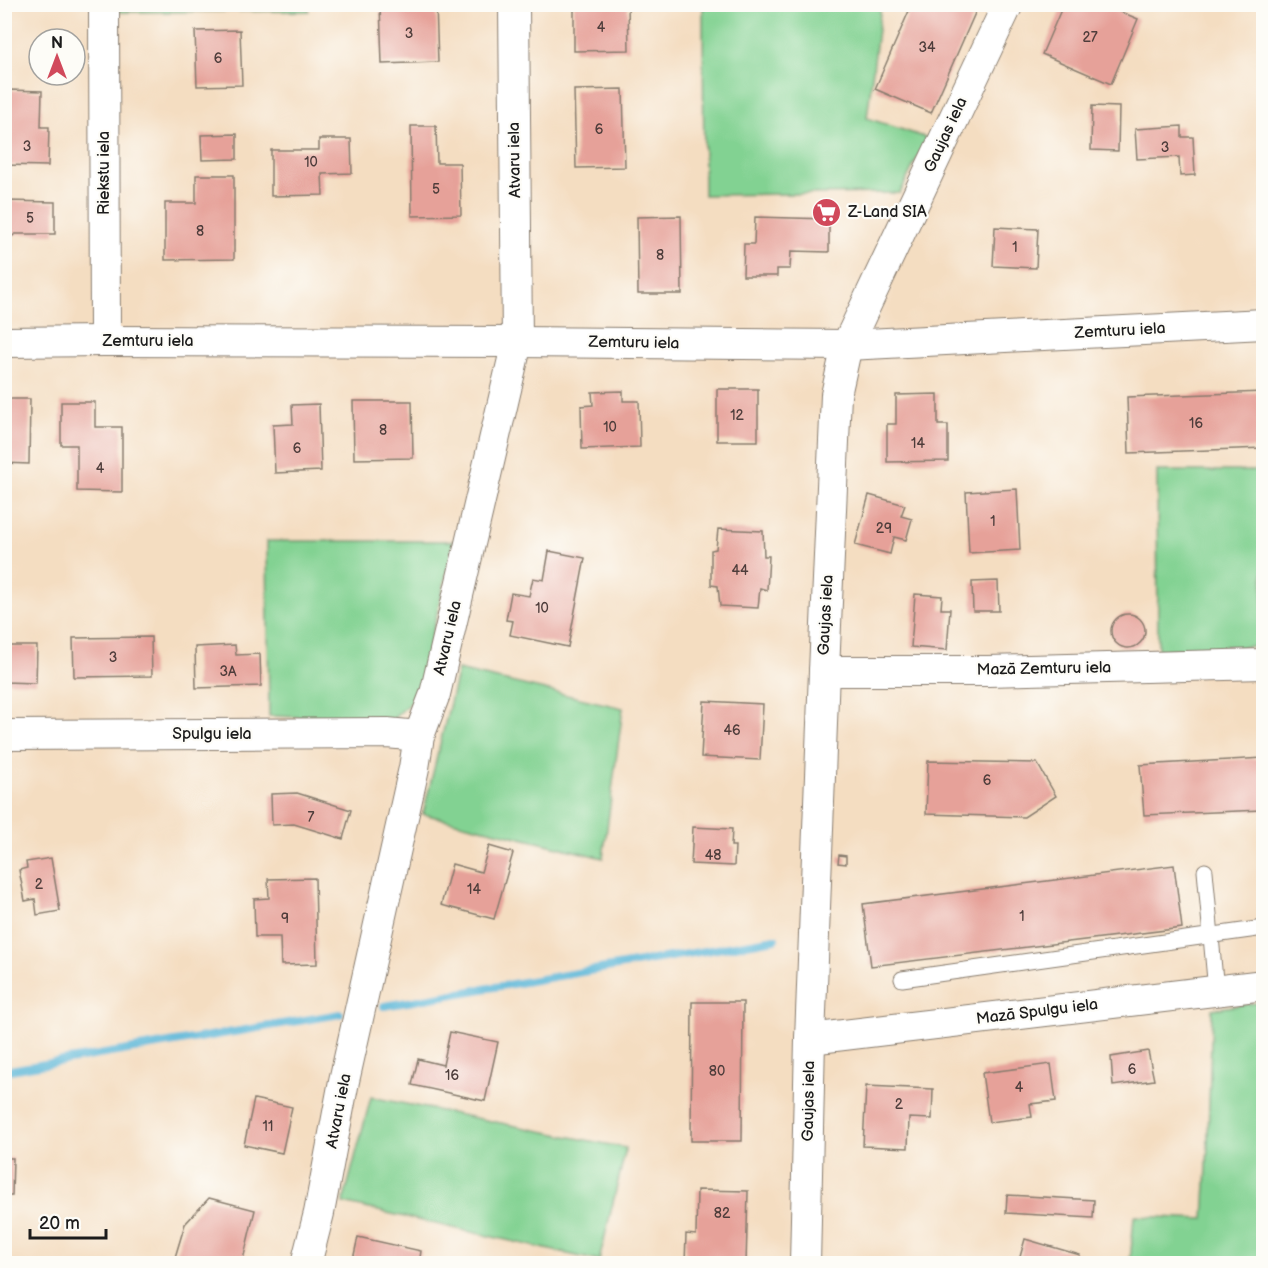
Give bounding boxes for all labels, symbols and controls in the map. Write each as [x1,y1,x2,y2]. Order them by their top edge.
house number: 4 [597,19,606,36]
house number: 3 [405,25,413,42]
north arrow [27,27,87,87]
house number: 27 [1082,29,1098,46]
text: N [51,34,63,53]
house number: 34 [918,39,936,56]
house number: 6 [214,50,223,67]
street label: Gaujas iela [920,94,972,176]
house number: 6 [595,121,604,138]
street label: Atvaru iela [505,122,525,198]
street label: Riekstu iela [95,131,114,215]
house number: 3 [23,138,31,155]
house number: 3 [1161,139,1169,156]
house number: 10 [304,154,318,171]
house number: 5 [432,181,440,198]
supermarket icon: Z-Land SIA [811,196,843,228]
place label: Z-Land SIA [847,203,927,222]
house number: 5 [26,210,34,227]
house number: 8 [196,223,204,240]
house number: 1 [1012,239,1018,256]
house number: 8 [656,247,664,264]
street label: Zemturu iela [1073,319,1166,343]
street label: Zemturu iela [101,332,194,351]
street label: Zemturu iela [587,333,680,353]
house number: 12 [730,407,745,424]
house number: 16 [1189,415,1203,432]
house number: 10 [603,419,617,436]
house number: 8 [379,422,387,439]
house number: 14 [911,435,925,452]
house number: 6 [293,440,302,457]
house number: 4 [96,460,105,477]
house number: 1 [990,513,996,530]
house number: 29 [876,520,892,537]
house number: 44 [731,562,749,579]
street label: Gaujas iela [814,574,838,656]
street label: Atvaru iela [430,599,466,677]
house number: 10 [535,600,549,617]
house number: 3 [109,649,117,666]
street label: Mazā Zemturu iela [976,658,1112,680]
house number: 3A [219,663,237,680]
house number: 46 [723,722,741,739]
street label: Spulgu iela [172,725,252,744]
house number: 6 [983,772,992,789]
house number: 7 [308,809,315,826]
house number: 48 [705,847,721,864]
house number: 2 [35,876,44,893]
house number: 14 [467,881,481,898]
house number: 1 [1019,908,1025,925]
house number: 9 [281,910,289,927]
street label: Mazā Spulgu iela [975,995,1099,1029]
street label: Gaujas iela [799,1060,819,1142]
house number: 6 [1128,1061,1137,1078]
house number: 80 [709,1063,725,1080]
house number: 16 [445,1067,459,1084]
street label: Atvaru iela [322,1072,356,1150]
house number: 4 [1015,1079,1024,1096]
house number: 2 [895,1096,904,1113]
house number: 11 [263,1118,273,1135]
scale bar [30,1202,106,1240]
house number: 82 [714,1205,731,1222]
text: 20 m [39,1213,80,1234]

